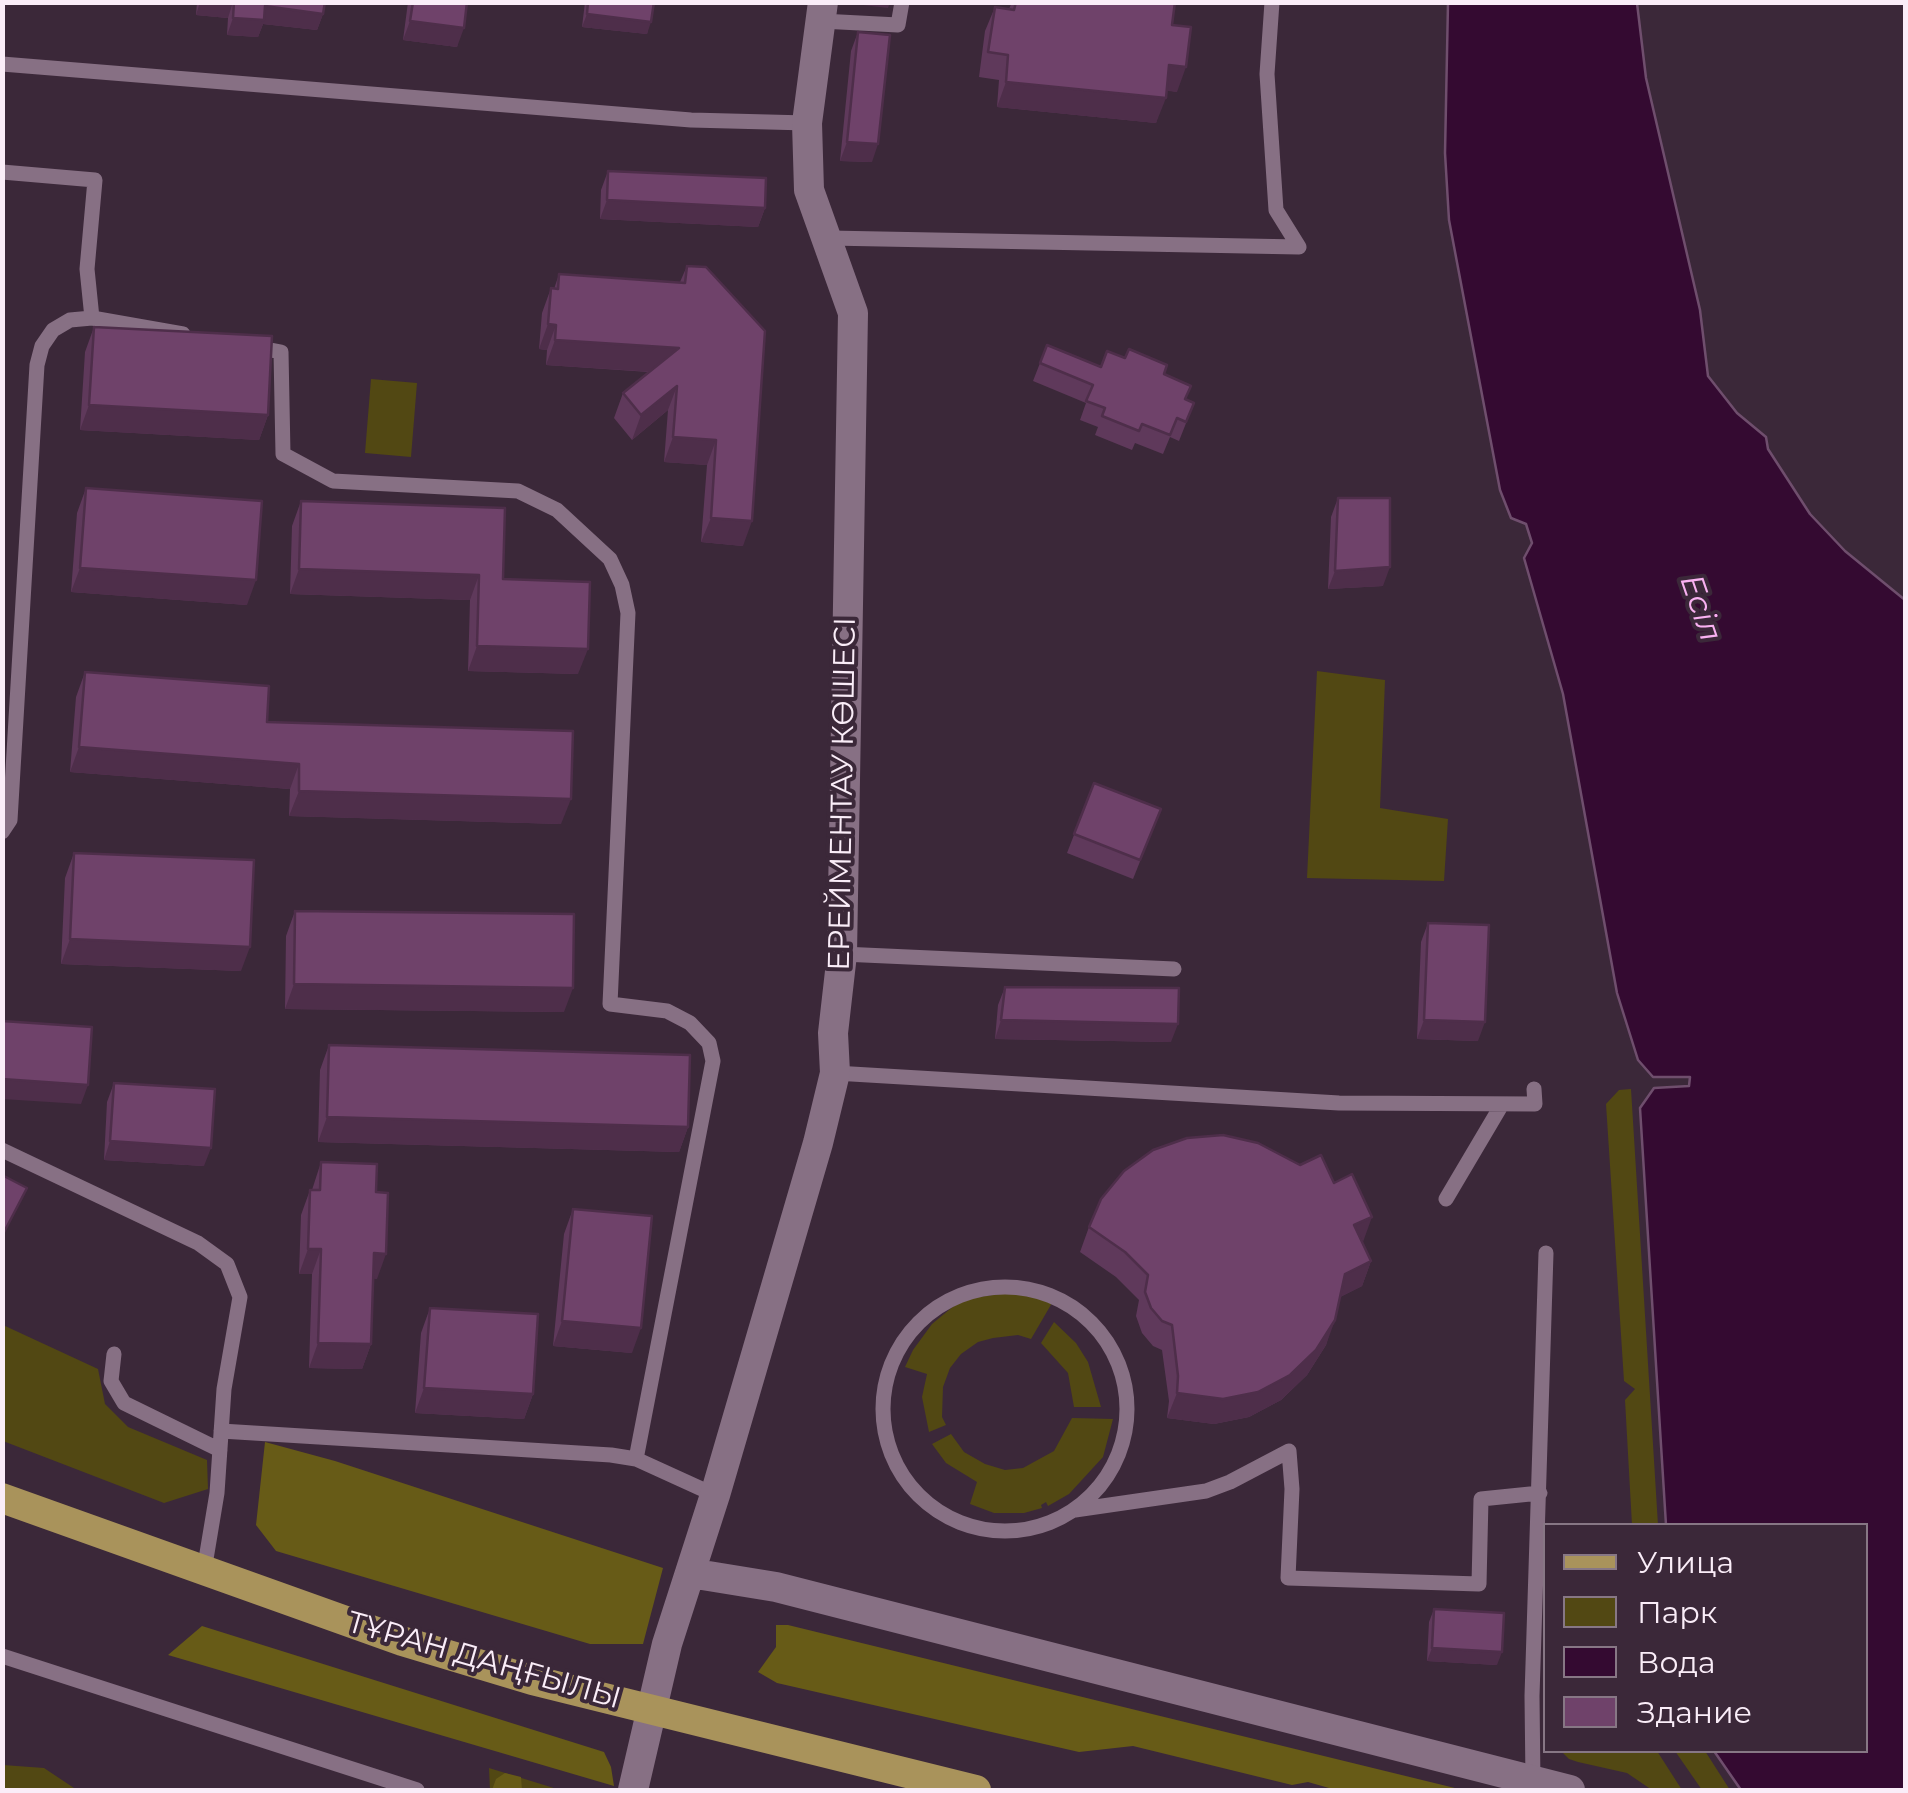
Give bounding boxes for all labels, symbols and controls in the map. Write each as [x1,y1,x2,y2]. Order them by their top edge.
water label: Есіл [1671,569,1729,647]
street label: ЕРЕЙМЕНТАУ КӨШЕСІ [822,617,864,971]
legend [1543,1523,1868,1753]
text: Улица [1637,1544,1734,1581]
text: Парк [1637,1594,1717,1631]
street label: ТҰРАН ДАҢҒЫЛЫ [343,1605,625,1717]
text: Вода [1637,1644,1716,1681]
text: Здание [1637,1694,1752,1731]

